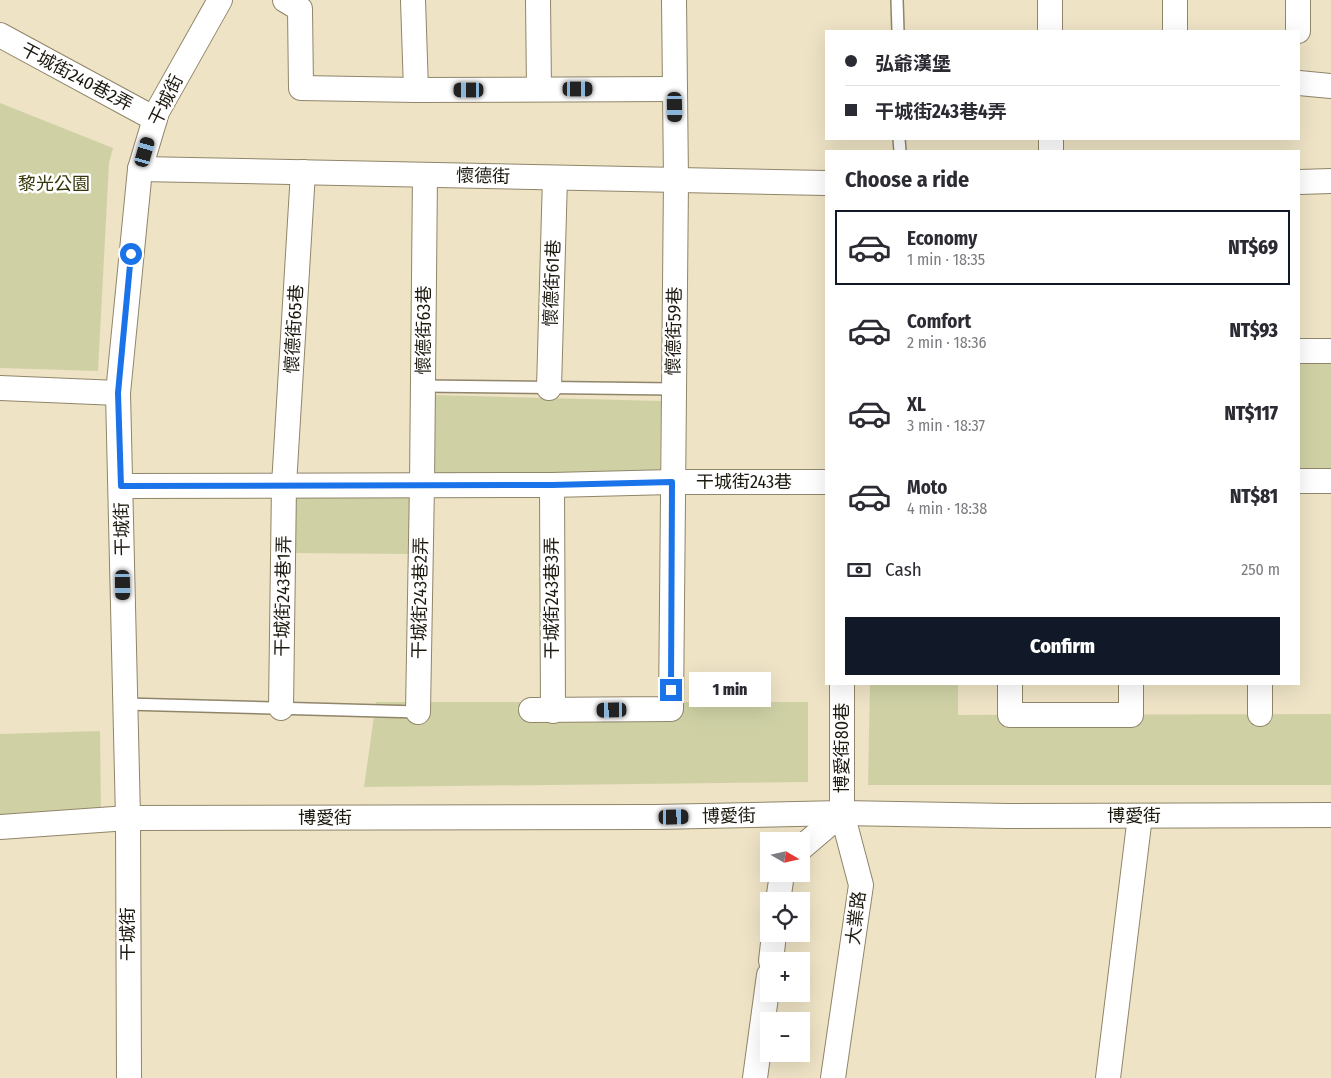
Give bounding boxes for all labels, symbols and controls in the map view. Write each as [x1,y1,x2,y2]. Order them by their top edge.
street label: 干城街240巷2弄 [17,38,137,116]
text: 弘爺漢堡 [875,52,951,75]
street label: 干城街 [144,71,188,129]
car [563,82,593,97]
car [454,83,484,98]
car [667,92,682,122]
text: 干城街243巷4弄 [875,100,1007,123]
car [133,136,156,168]
street label: 懷德街 [456,165,510,187]
text: Choose a ride [845,166,969,193]
park label: 黎光公園 [18,173,90,195]
icon: car [847,225,892,270]
text: Economy [907,227,977,250]
text: NT$69 [1228,236,1278,259]
street label: 懷德街61巷 [539,239,565,327]
route start [120,243,142,265]
text: 1 min · 18:35 [907,250,985,269]
street label: 懷德街65巷 [281,284,307,374]
street label: 懷德街63巷 [413,286,435,374]
street label: 懷德街59巷 [662,286,686,376]
icon: car [847,308,892,353]
text: Comfort [907,310,971,333]
text: NT$93 [1230,319,1278,342]
text: 2 min · 18:36 [907,333,986,352]
icon: car [847,391,892,436]
text: XL [907,393,926,416]
text: NT$117 [1224,402,1278,425]
text: 3 min · 18:37 [907,416,985,435]
street label: 干城街243巷 [696,471,792,493]
icon: car [847,474,892,519]
text: Moto [907,476,947,499]
text: NT$81 [1230,485,1278,508]
text: 4 min · 18:38 [907,499,987,518]
street label: 干城街 [111,502,133,556]
street label: 干城街243巷1弄 [271,535,295,657]
street label: 干城街243巷2弄 [408,537,432,659]
street label: 干城街243巷3弄 [541,537,563,659]
icon: cash [845,556,873,584]
text: Cash [885,558,922,581]
text: 250 m [1241,560,1280,579]
car [115,570,130,600]
button: Confirm [845,617,1280,675]
callout: 1 min [688,672,771,708]
route end [660,679,682,701]
text: 1 min [713,680,747,699]
car [596,702,627,718]
street label: 博愛街80巷 [831,703,853,793]
street label: 博愛街 [702,805,756,827]
street label: 博愛街 [1107,805,1161,827]
street label: 博愛街 [298,807,352,829]
car [658,809,689,825]
north arrow [760,832,810,882]
map controls [760,832,810,1062]
street label: 大業路 [842,890,870,946]
button: locate [760,892,810,942]
street label: 干城街 [117,907,139,961]
button: + [760,952,810,1002]
button: − [760,1012,810,1062]

